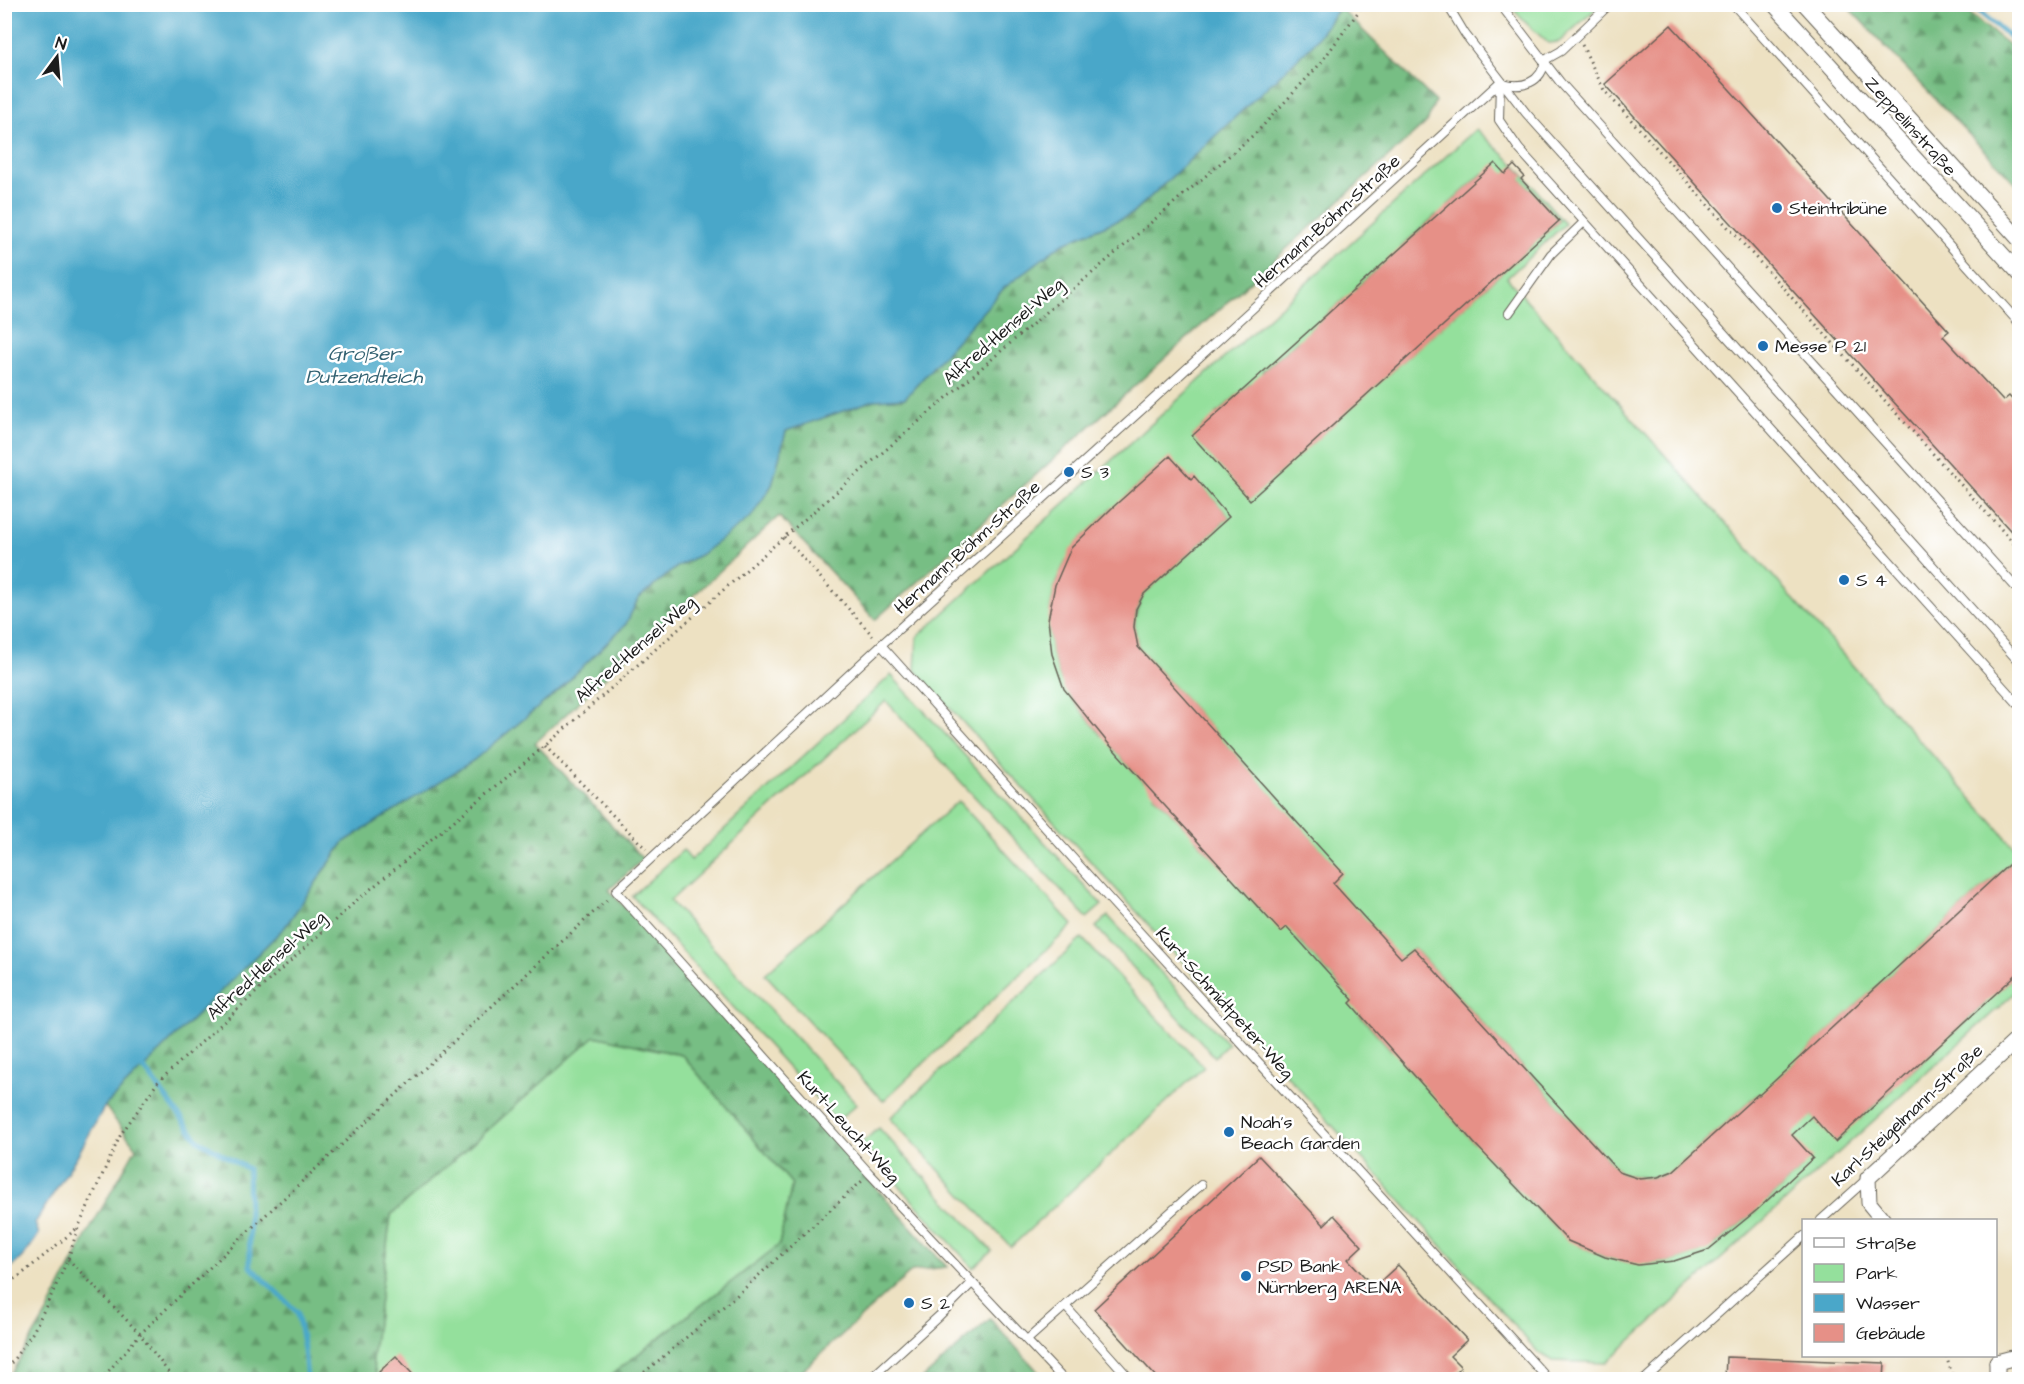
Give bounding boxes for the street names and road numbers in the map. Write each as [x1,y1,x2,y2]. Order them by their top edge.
street label: Zeppelinstraße [1859,71,1962,182]
street label: Hermann-Böhm-Straße [1249,149,1406,294]
street label: Alfred-Hensel-Weg [938,272,1070,392]
street label: Hermann-Böhm-Straße [889,475,1046,620]
street label: Alfred-Hensel-Weg [570,590,702,710]
street label: Alfred-Hensel-Weg [201,905,332,1026]
street label: Kurt-Schmidtpeter-Weg [1149,922,1300,1085]
street label: Karl-Steigelmann-Straße [1826,1038,1989,1193]
street label: Kurt-Leucht-Weg [791,1066,906,1190]

